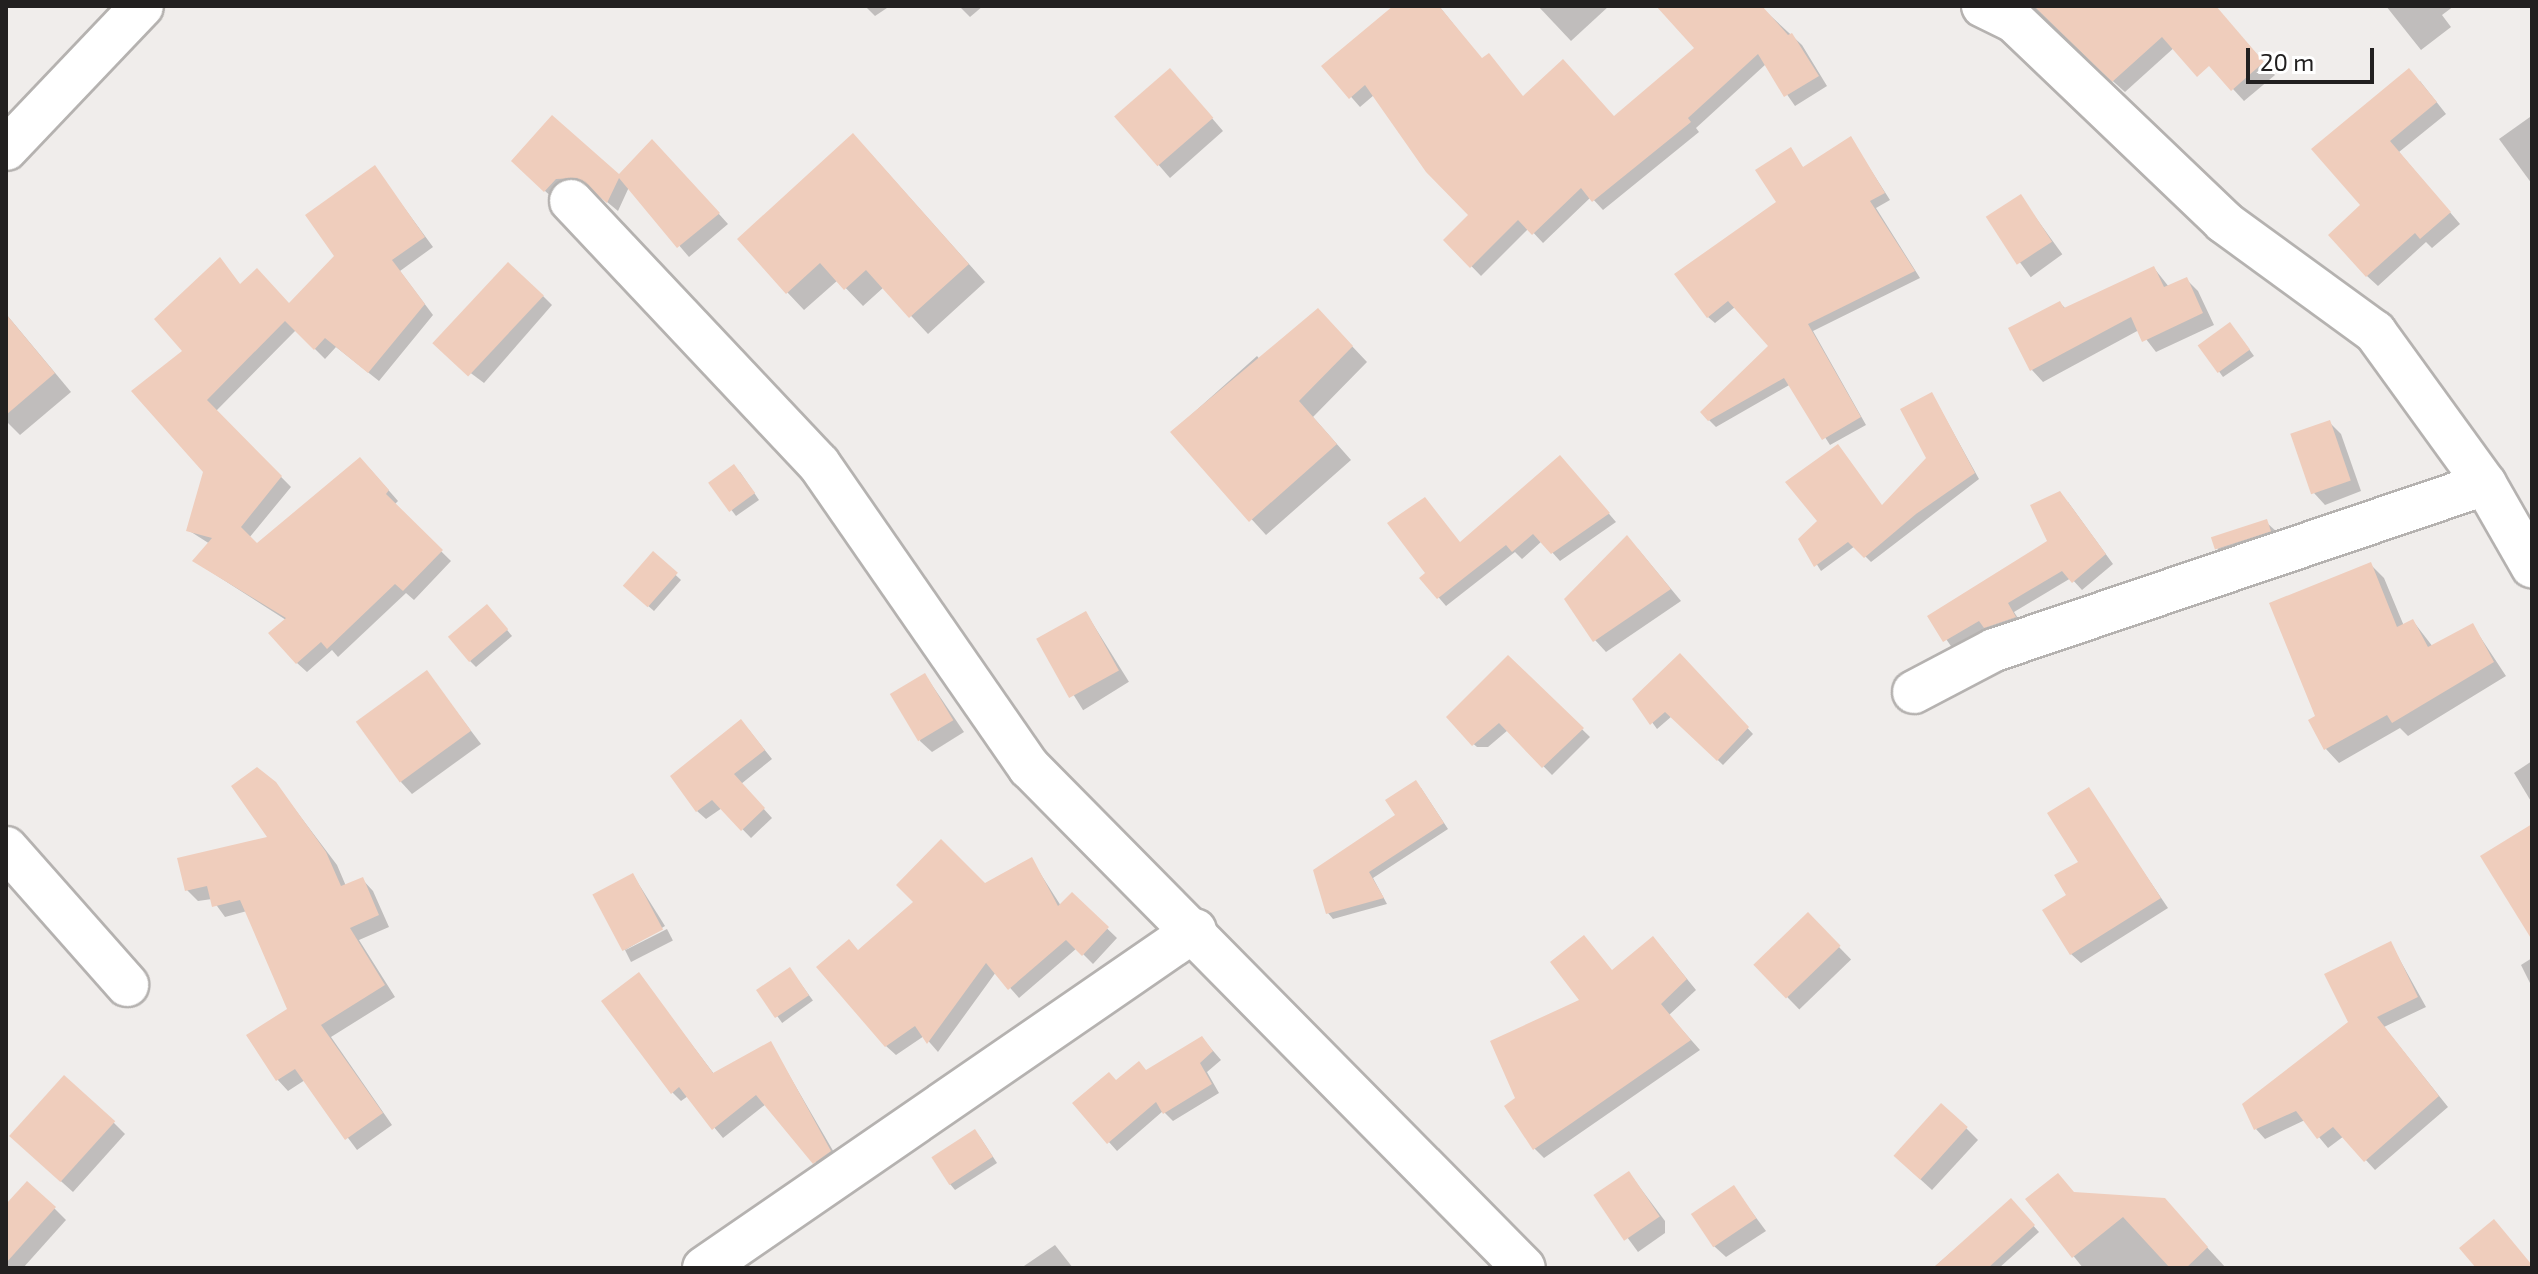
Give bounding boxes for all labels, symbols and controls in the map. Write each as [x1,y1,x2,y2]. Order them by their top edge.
scale bar [2250,32,2378,82]
text: 20 m [2260,47,2314,76]

